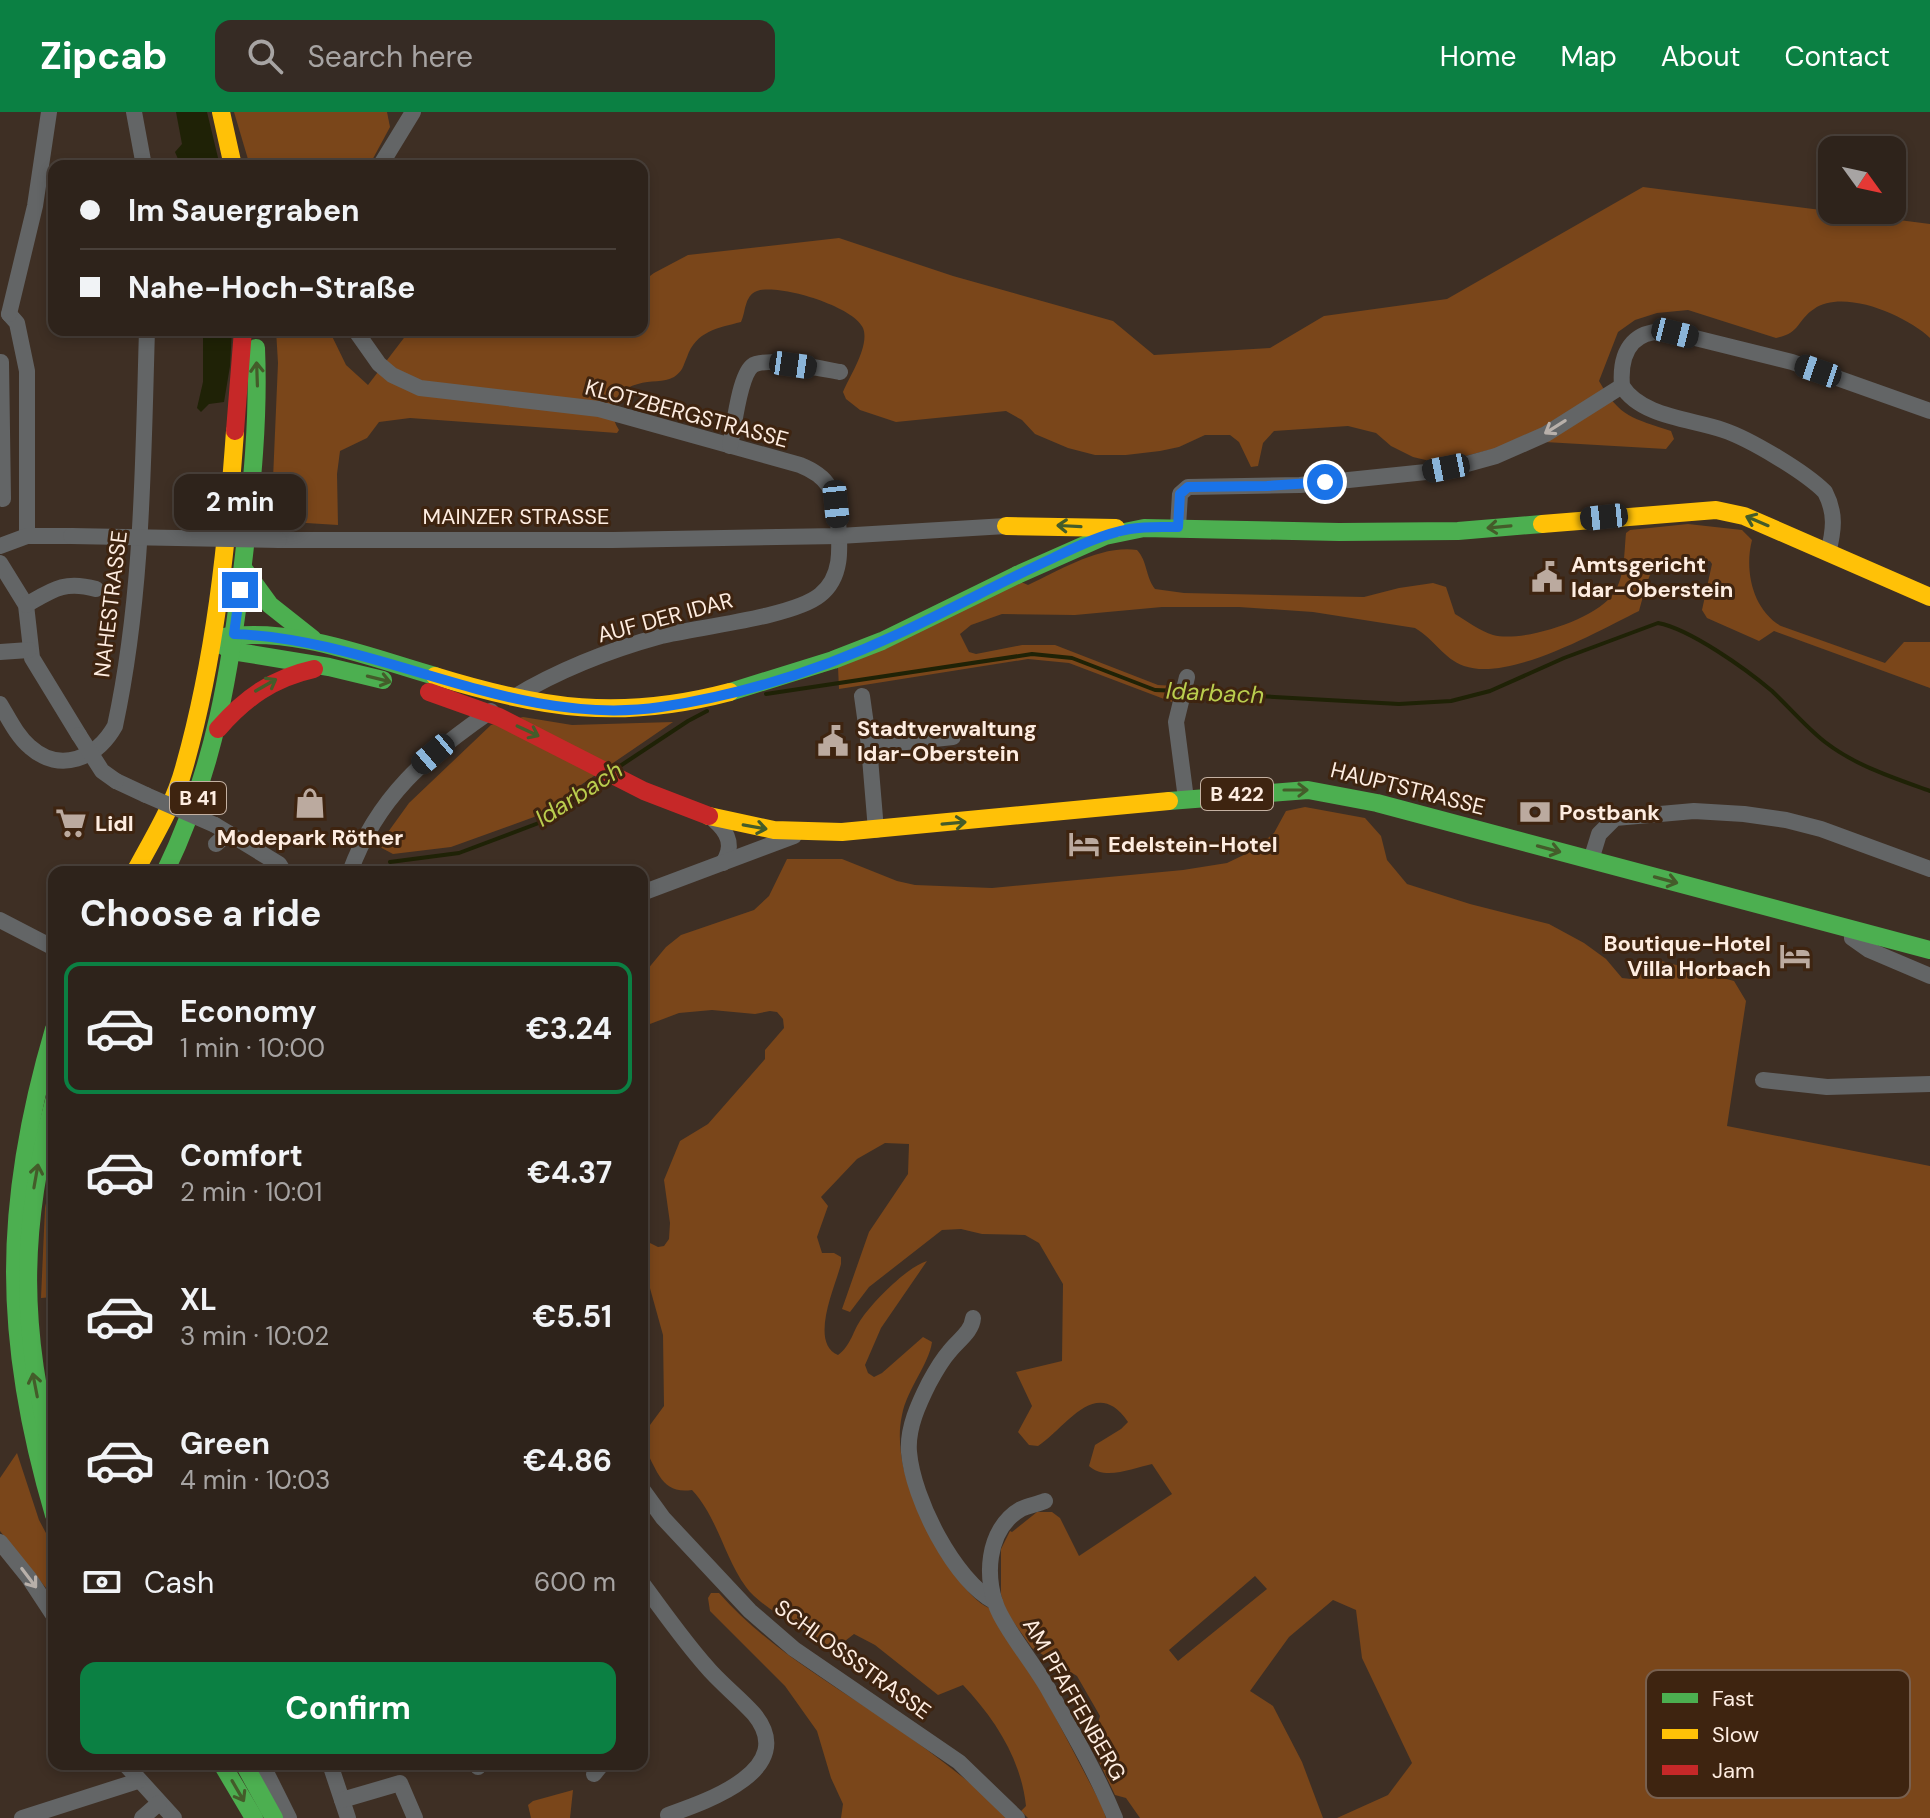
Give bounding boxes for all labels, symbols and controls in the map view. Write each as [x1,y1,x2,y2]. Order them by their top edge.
search box [215,20,775,92]
text: Zipcab [40,31,167,81]
icon: search [243,34,287,78]
text: Search here [307,37,473,76]
text: Home [1440,38,1516,75]
text: Map [1560,38,1617,75]
text: About [1661,38,1740,75]
text: Contact [1784,38,1890,75]
north arrow [1818,136,1906,224]
map controls [1818,136,1906,224]
text: Im Sauergraben [128,191,360,230]
text: Nahe-Hoch-Straße [128,268,415,307]
car [1649,316,1701,350]
car [768,350,818,380]
car [1791,352,1845,390]
one-way arrow [250,361,265,388]
street label: KLOTZBERGSTRASSE [582,372,792,455]
one-way arrow [1545,419,1567,436]
car [1420,452,1472,484]
route start [1307,464,1343,500]
callout: 2 min [174,474,306,530]
car [822,479,850,529]
text: 2 min [206,485,274,519]
street label: MAINZER STRASSE [422,502,610,531]
car [1579,503,1629,531]
one-way arrow [1745,513,1770,528]
one-way arrow [1056,518,1083,533]
one-way arrow [1486,520,1513,535]
street label: NAHESTRASSE [87,529,134,679]
place label: Amtsgericht Idar-Oberstein [1571,550,1733,604]
public building icon: Amtsgericht Idar-Oberstein [1530,560,1564,594]
route end [222,572,258,608]
street label: AUF DER IDAR [594,585,736,650]
one-way arrow [366,672,392,687]
water label: Idarbach [1165,674,1265,711]
one-way arrow [254,677,277,693]
place label: Stadtverwaltung Idar-Oberstein [857,714,1037,768]
one-way arrow [516,724,540,739]
public building icon: Stadtverwaltung Idar-Oberstein [816,724,850,758]
car [407,729,459,779]
water label: Idarbach [529,754,628,833]
street label: HAUPTSTRASSE [1328,755,1488,822]
road number: B 422 [1201,778,1273,810]
road number: B 41 [170,782,226,814]
one-way arrow [1282,782,1309,798]
shop icon: Modepark Röther [293,786,327,820]
bank icon: Postbank [1518,795,1552,829]
place label: Postbank [1559,798,1660,827]
supermarket icon: Lidl [54,806,88,840]
place label: Lidl [95,809,134,838]
one-way arrow [940,816,967,831]
one-way arrow [741,821,767,836]
place label: Modepark Röther [217,823,403,852]
hotel icon: Edelstein-Hotel [1067,827,1101,861]
place label: Edelstein-Hotel [1108,830,1278,859]
one-way arrow [1535,842,1561,857]
one-way arrow [1652,874,1678,889]
text: Choose a ride [80,890,321,937]
place label: Boutique-Hotel Villa Horbach [1604,929,1771,983]
hotel icon: Boutique-Hotel Villa Horbach [1778,939,1812,973]
icon: car [84,992,156,1064]
text: Economy [180,992,317,1031]
text: €3.24 [526,1009,612,1048]
text: 1 min · 10:00 [180,1031,325,1065]
icon: car [84,1136,156,1208]
text: Comfort [180,1136,303,1175]
text: €4.37 [527,1153,612,1192]
one-way arrow [29,1164,44,1190]
text: 2 min · 10:01 [180,1175,322,1209]
icon: car [84,1280,156,1352]
text: XL [180,1280,217,1319]
text: €5.51 [533,1297,612,1336]
text: 3 min · 10:02 [180,1319,329,1353]
one-way arrow [27,1373,42,1399]
icon: car [84,1424,156,1496]
text: Green [180,1424,270,1463]
text: €4.86 [523,1441,612,1480]
text: 4 min · 10:03 [180,1463,330,1497]
icon: cash [80,1560,124,1604]
text: Cash [144,1563,214,1602]
text: 600 m [534,1565,616,1599]
one-way arrow [20,1567,37,1588]
street label: SCHLOSSSTRASSE [769,1593,937,1726]
street label: AM PFAFFENBERG [1016,1613,1133,1786]
button: Confirm [80,1662,616,1754]
legend [1646,1670,1910,1798]
text: Fast [1712,1684,1754,1713]
text: Slow [1712,1720,1759,1749]
text: Jam [1712,1756,1755,1785]
one-way arrow [230,1779,246,1802]

